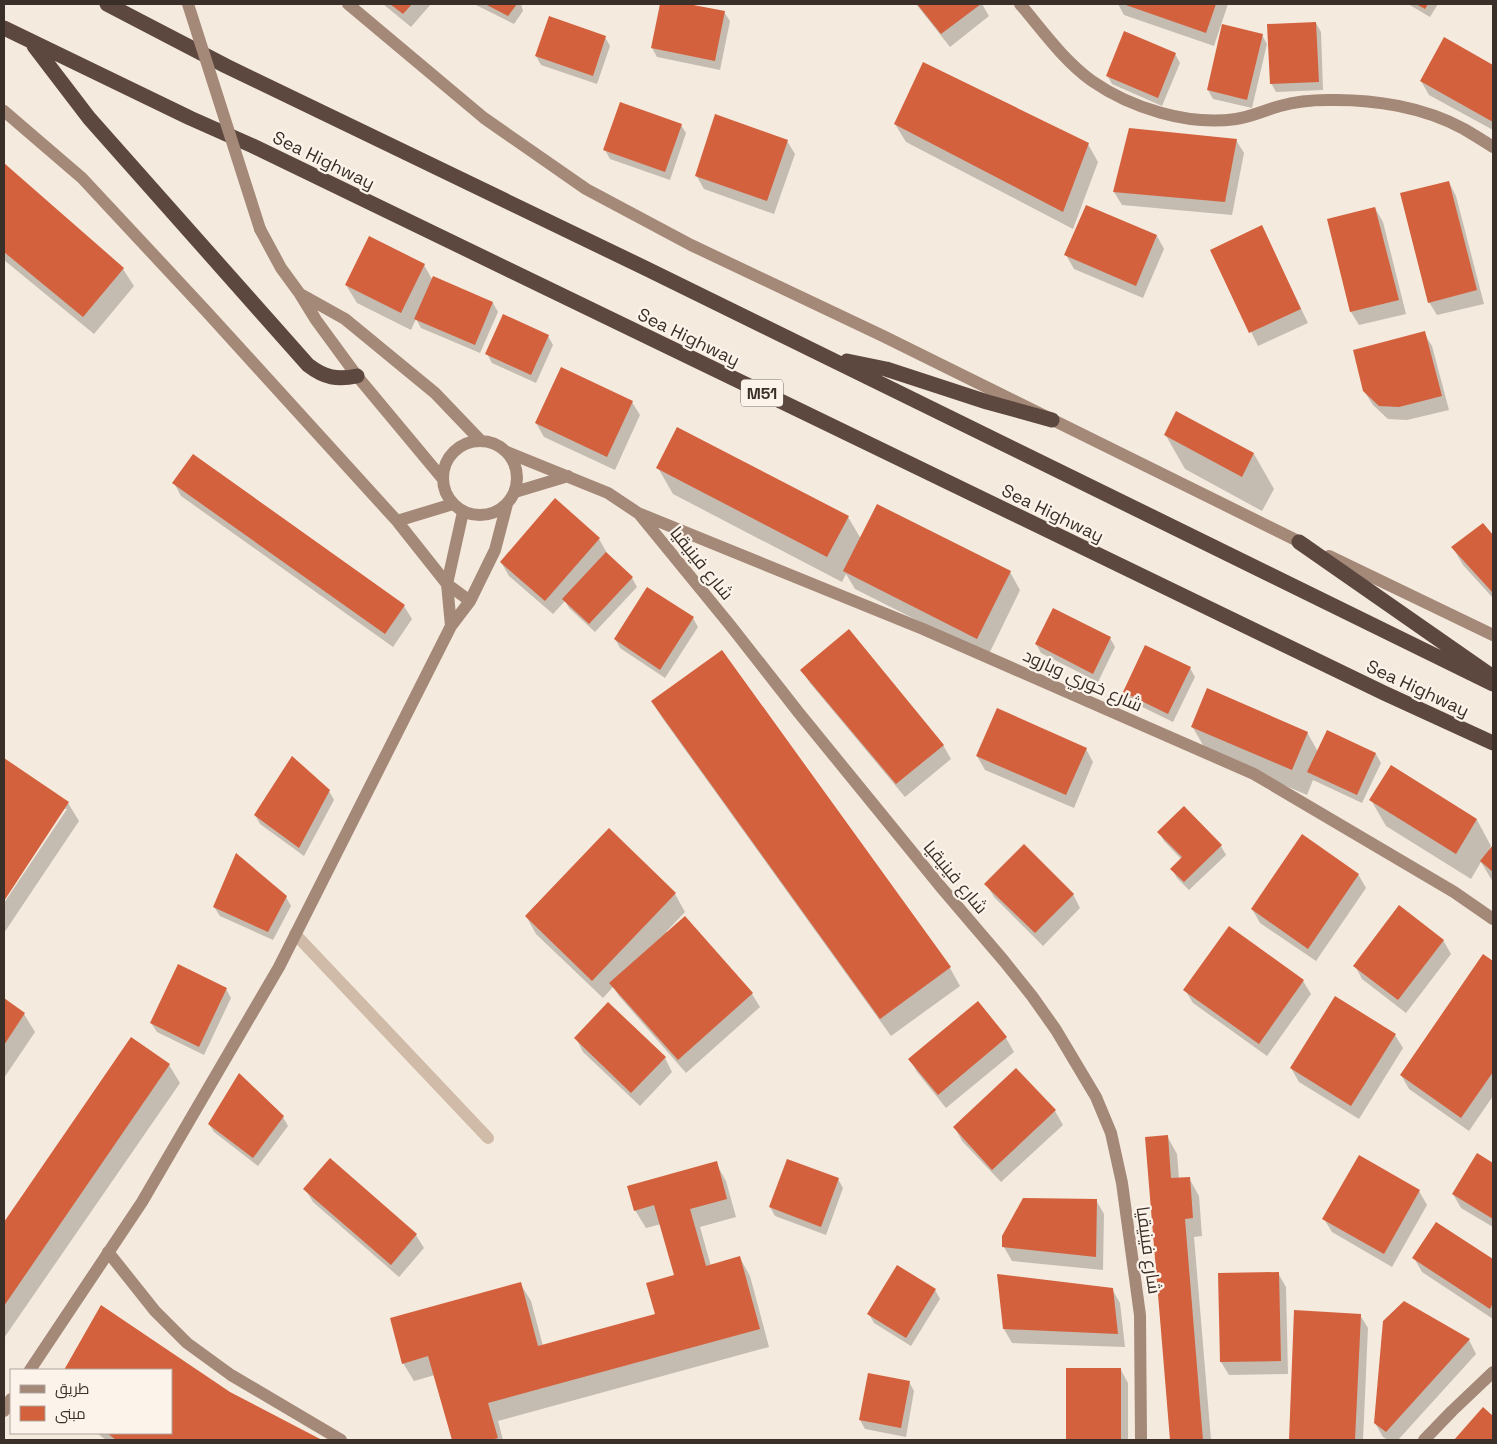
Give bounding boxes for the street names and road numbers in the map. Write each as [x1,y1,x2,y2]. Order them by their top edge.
street label: Sea Highway [269,125,379,195]
street label: Sea Highway [634,302,744,372]
road number: M51 [741,379,783,406]
street label: Sea Highway [998,478,1108,548]
street label: شارع فينيقيا [664,521,739,605]
street label: شارع خوري وبارود [1018,643,1146,719]
street label: Sea Highway [1363,654,1473,722]
street label: شارع فينيقيا [918,836,993,919]
street label: شارع فينيقيا [1130,1205,1167,1296]

